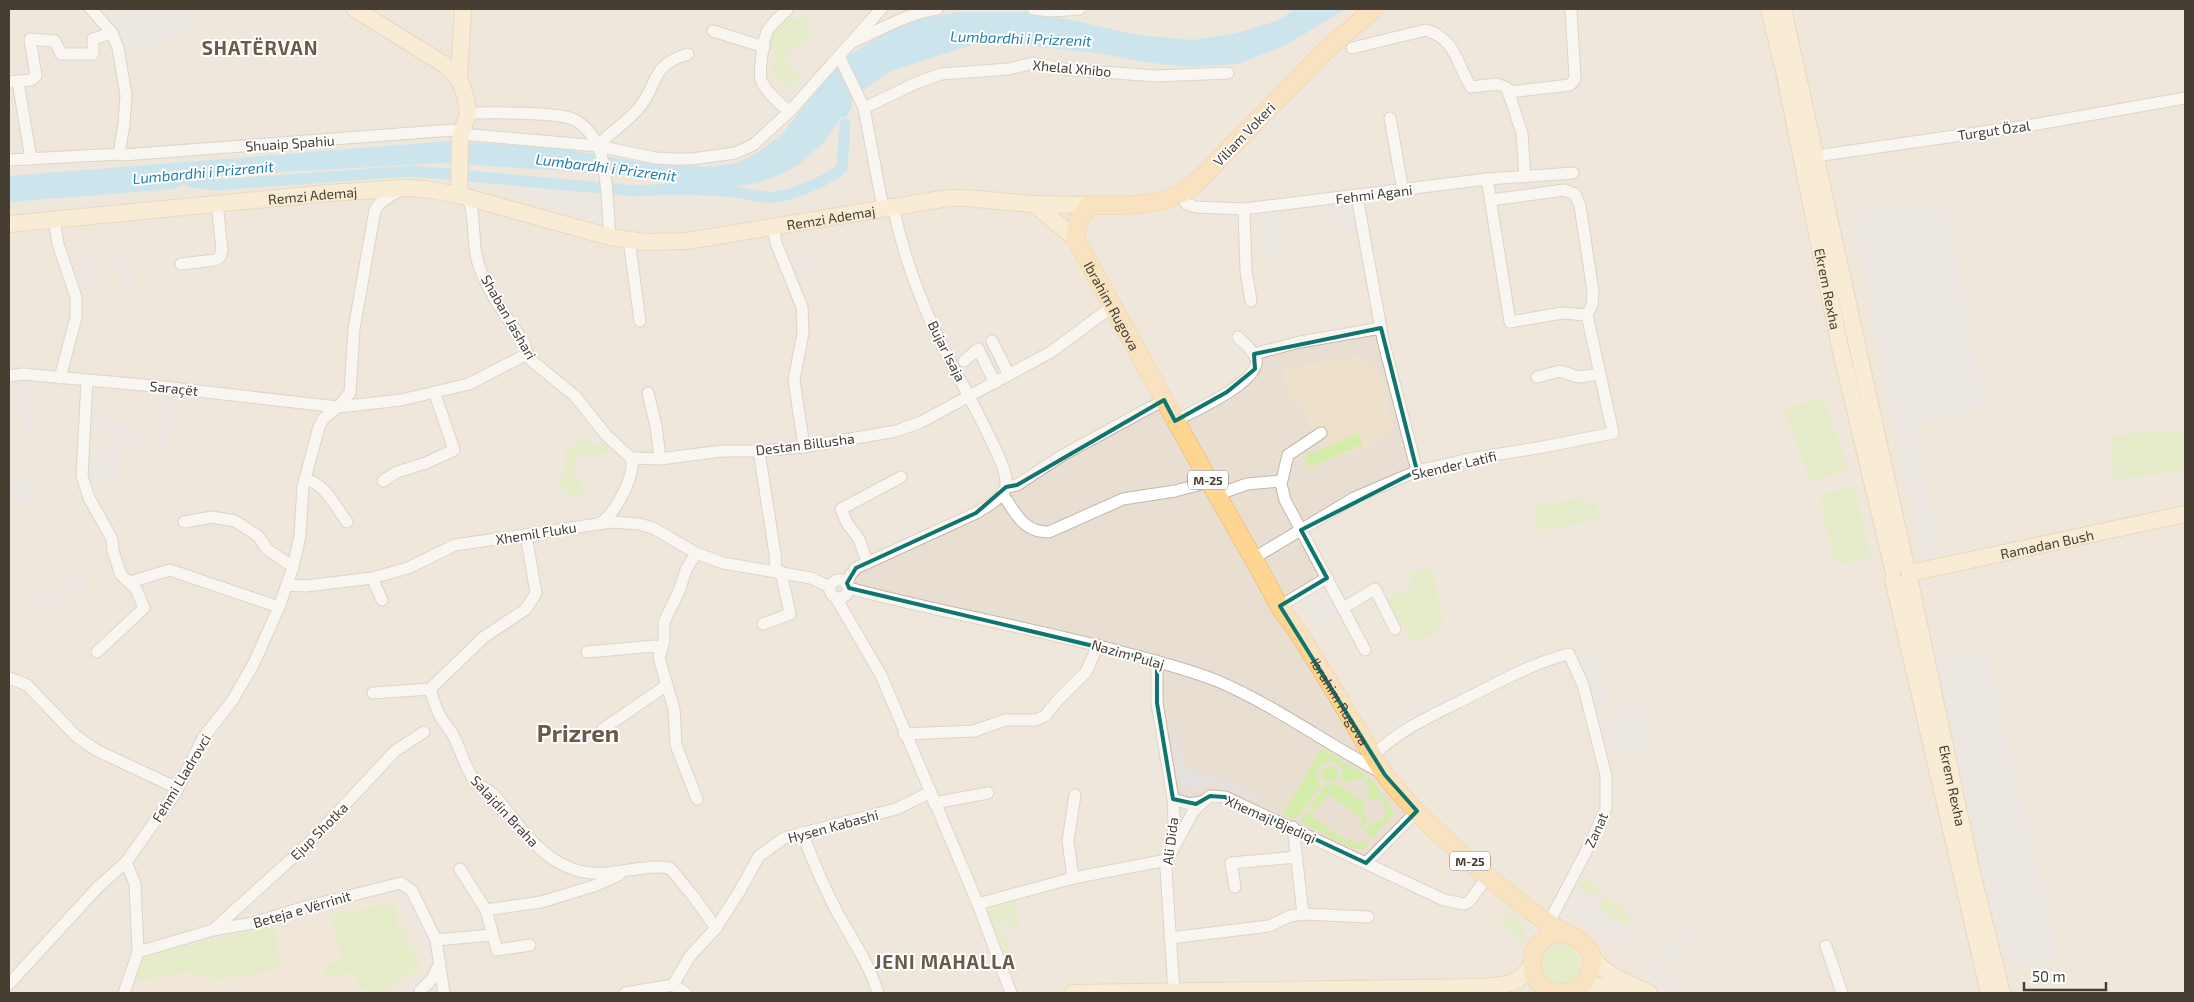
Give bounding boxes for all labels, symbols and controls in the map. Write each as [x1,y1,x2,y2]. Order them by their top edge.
water label: Lumbardhi i Prizrenit [950,27,1092,49]
district label: SHATËRVAN [202,36,318,59]
street label: Xhelal Xhibo [1032,56,1112,80]
street label: Viliam Vokeri [1209,99,1279,169]
street label: Turgut Özal [1957,116,2032,143]
street label: Shuaip Spahiu [245,131,335,155]
water label: Lumbardhi i Prizrenit [535,149,678,185]
water label: Lumbardhi i Prizrenit [132,157,275,187]
street label: Fehmi Agani [1335,181,1413,207]
street label: Remzi Ademaj [267,183,358,207]
street label: Remzi Ademaj [785,202,876,233]
street label: Ekrem Rexha [1812,247,1845,331]
street label: Ibrahim Rugova [1081,258,1144,353]
street label: Shaban Jashari [478,272,540,362]
street label: Bujar Isaja [924,318,970,384]
street label: Saraçët [149,377,199,400]
street label: Destan Billusha [755,429,855,459]
street label: Skender Latifi [1410,447,1498,483]
road number: M-25 [1188,470,1228,490]
street label: Xhemil Fluku [494,518,578,548]
street label: Ramadan Bush [1999,525,2095,562]
street label: Nazim Pulaj [1090,635,1166,673]
street label: Ibrahim Rugova [1307,654,1373,748]
district label: Prizren [537,718,619,747]
street label: Fehmi Lladrovci [148,731,214,825]
street label: Ekrem Rexha [1936,743,1970,828]
street label: Salajdin Braha [468,772,542,850]
street label: Xhemajl Bjediqi [1223,791,1319,847]
street label: Ejup Shotka [287,799,351,863]
street label: Hysen Kabashi [786,806,880,846]
street label: Zanat [1581,810,1611,850]
street label: Ali Dida [1159,816,1181,866]
road number: M-25 [1450,851,1490,870]
street label: Beteja e Vërrinit [251,887,353,931]
district label: JENI MAHALLA [874,950,1016,973]
scale bar [2024,960,2106,992]
text: 50 m [2032,967,2066,985]

